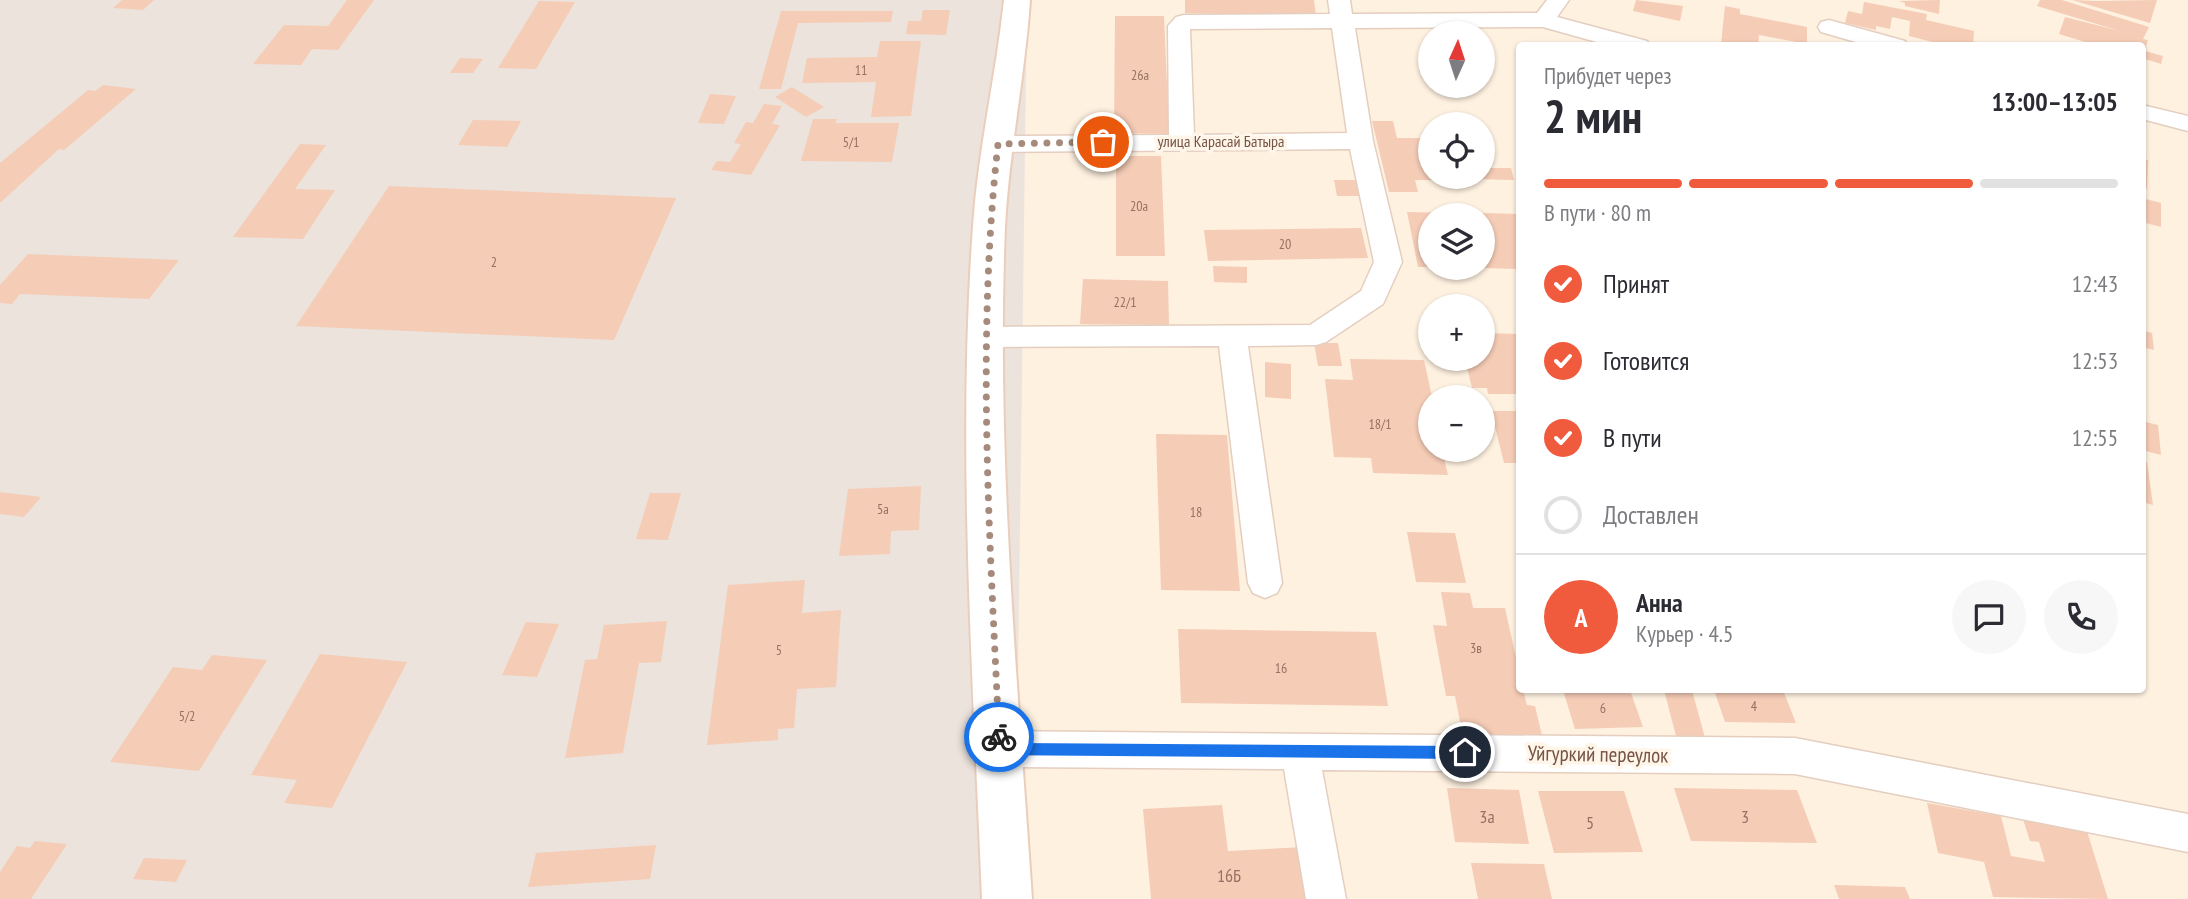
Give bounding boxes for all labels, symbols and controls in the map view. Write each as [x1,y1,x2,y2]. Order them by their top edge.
north arrow [1418,21,1494,98]
map controls [1418,21,1495,462]
house number: 11 [855,61,867,79]
text: Прибудет через [1544,61,1672,90]
house number: 26а [1131,66,1149,84]
text: 13:00–13:05 [1991,85,2118,118]
text: 2 мин [1544,86,1642,146]
pin [1073,112,1133,172]
button: locate [1418,112,1495,189]
icon: bag [1084,123,1122,161]
street label: улица Карасай Батыра [1158,131,1284,151]
house number: 5/1 [843,133,859,151]
house number: 20а [1130,197,1148,215]
text: В пути · 80 m [1544,198,1651,227]
button: layers [1418,203,1495,280]
house number: 20 [1279,235,1291,253]
house number: 2 [491,253,497,271]
icon: check [1544,265,1582,303]
text: Принят [1603,267,1669,300]
text: 12:43 [2072,269,2118,298]
house number: 22/1 [1113,293,1137,311]
button: + [1418,294,1495,371]
icon: check [1544,342,1582,380]
text: Готовится [1603,344,1689,377]
text: 12:53 [2072,346,2118,375]
button: − [1418,385,1495,462]
house number: 18/1 [1368,415,1392,433]
icon: check [1544,419,1582,457]
text: В пути [1603,421,1662,454]
text: 12:55 [2072,423,2118,452]
text: Доставлен [1603,498,1699,531]
house number: 5а [877,500,889,518]
house number: 18 [1190,503,1202,521]
button: chat [1952,580,2026,654]
button: phone [2044,580,2118,654]
text: Анна [1636,586,1683,619]
text: А [1574,601,1588,634]
text: Курьер · 4.5 [1636,619,1733,648]
house number: 3в [1470,639,1482,657]
house number: 5 [776,641,782,659]
house number: 16 [1275,659,1287,677]
house number: 4 [1751,697,1758,715]
house number: 6 [1600,699,1606,717]
courier [964,702,1034,772]
house number: 5/2 [179,707,195,725]
icon: bike [980,718,1018,756]
pin [1435,722,1495,782]
icon: home [1446,733,1484,771]
street label: Уйгуркий переулок [1527,739,1669,769]
house number: 3а [1479,805,1495,828]
house number: 3 [1741,805,1749,828]
house number: 5 [1586,811,1594,834]
house number: 16Б [1217,864,1241,887]

